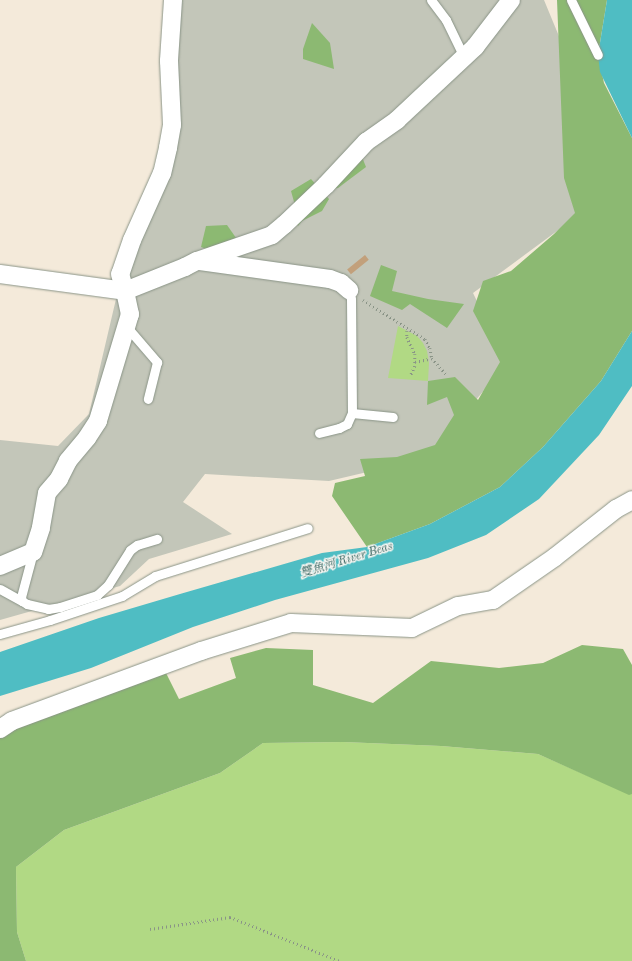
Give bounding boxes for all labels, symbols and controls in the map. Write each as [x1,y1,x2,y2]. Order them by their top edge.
water label: 雙魚河 River Beas [299,540,395,582]

